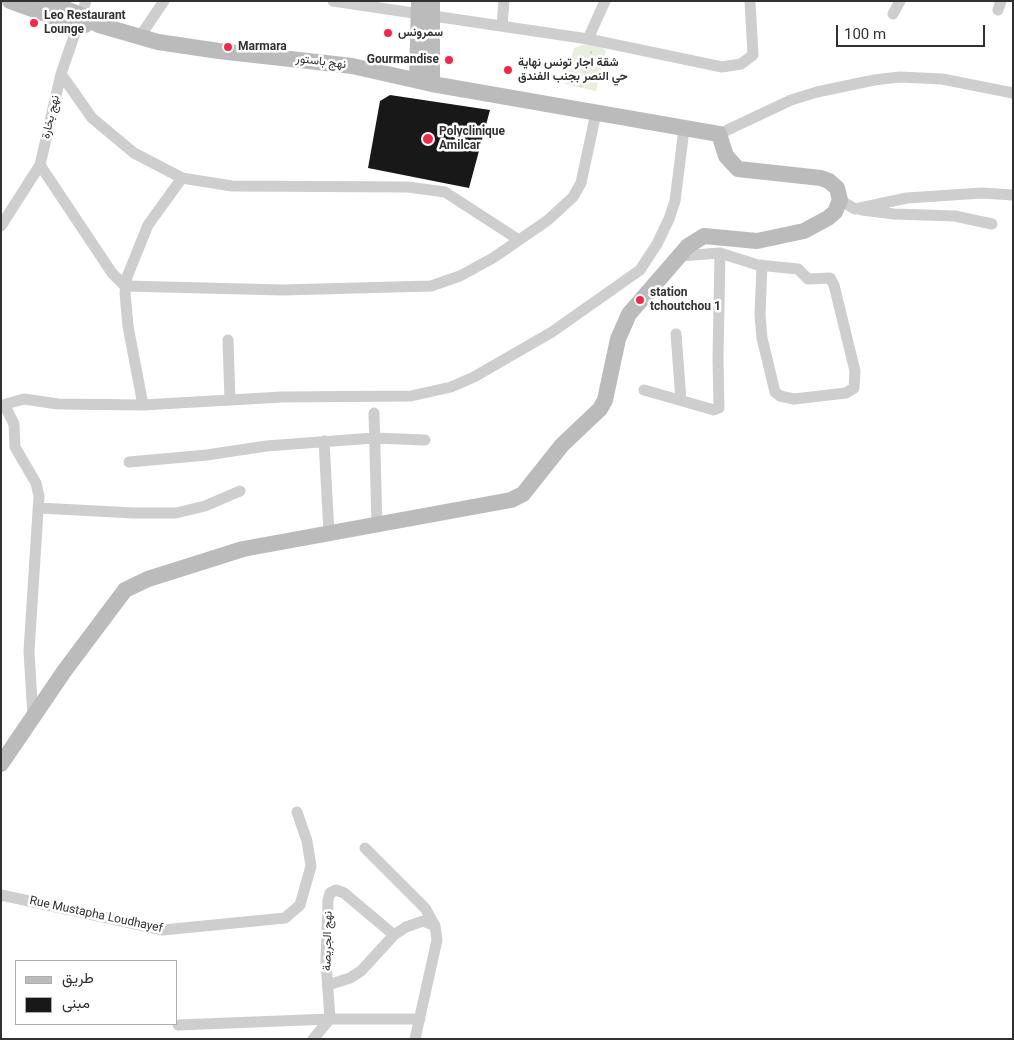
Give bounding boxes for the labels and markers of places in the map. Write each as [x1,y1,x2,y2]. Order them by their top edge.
place label: Leo Restaurant Lounge [44,9,126,37]
marker: Leo Restaurant Lounge [28,17,40,29]
place label: سمرونس [398,26,443,40]
marker: سمرونس [382,27,394,39]
place label: Marmara [238,40,287,54]
marker: Marmara [222,41,234,53]
place label: Gourmandise [367,53,439,67]
marker: Gourmandise [443,54,455,66]
place label: شقة اجار تونس نهاية حي النصر بجنب الفندق [518,56,628,84]
marker: شقة اجار تونس نهاية حي النصر بجنب الفندق [502,64,514,76]
place label: Polyclinique Amilcar [439,125,505,153]
marker: Polyclinique Amilcar [421,132,435,146]
place label: station tchoutchou 1 [650,286,721,314]
marker: station tchoutchou 1 [634,294,646,306]

